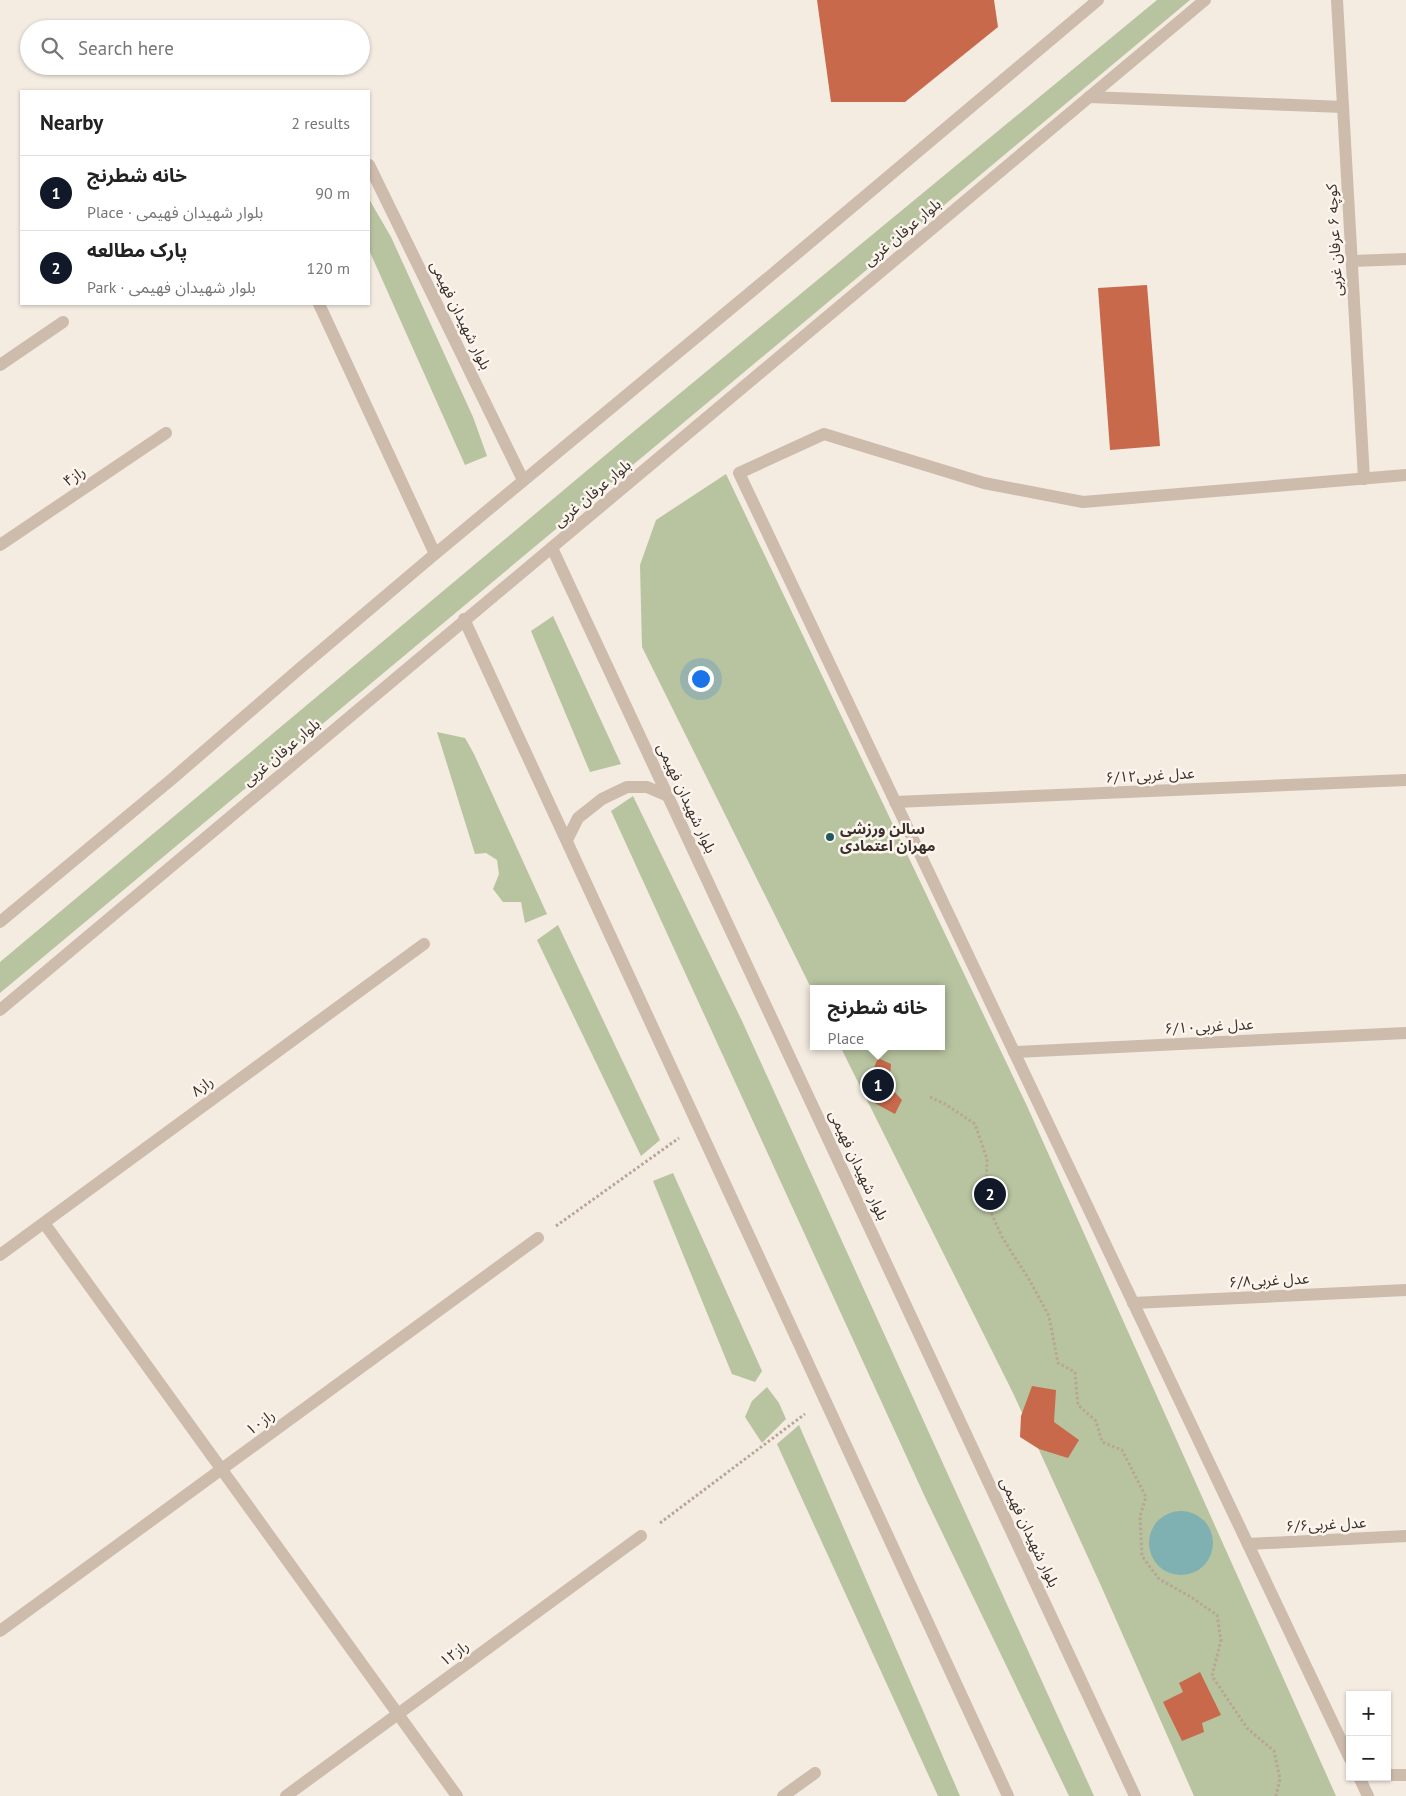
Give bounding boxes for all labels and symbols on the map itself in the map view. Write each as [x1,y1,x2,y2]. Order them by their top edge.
street label: کوچه ۶ عرفان غربی [1322,182,1347,297]
street label: بلوار عرفان غربی [859,194,945,270]
street label: بلوار شهیدان فهیمی [426,257,496,373]
street label: بلوار عرفان غربی [549,455,635,531]
street label: راز۴ [59,462,89,490]
your location [688,666,714,692]
street label: بلوار عرفان غربی [238,714,324,790]
street label: بلوار شهیدان فهیمی [653,740,721,856]
street label: ۶/۱۲عدل غربی [1105,763,1195,787]
place label: سالن ورزشی مهران اعتمادی [840,819,935,855]
marker: سالن ورزشی مهران اعتمادی [824,831,836,843]
street label: ۶/۱۰عدل غربی [1164,1014,1254,1038]
pin: 1 [862,1066,894,1104]
street label: راز۸ [187,1072,217,1100]
street label: بلوار شهیدان فهیمی [825,1107,893,1223]
pin: 2 [974,1175,1006,1213]
street label: ۶/۸عدل غربی [1228,1268,1310,1292]
street label: راز۱۰ [242,1405,278,1439]
street label: بلوار شهیدان فهیمی [996,1474,1064,1590]
street label: ۶/۶عدل غربی [1285,1512,1367,1536]
street label: راز۱۲ [436,1636,472,1670]

